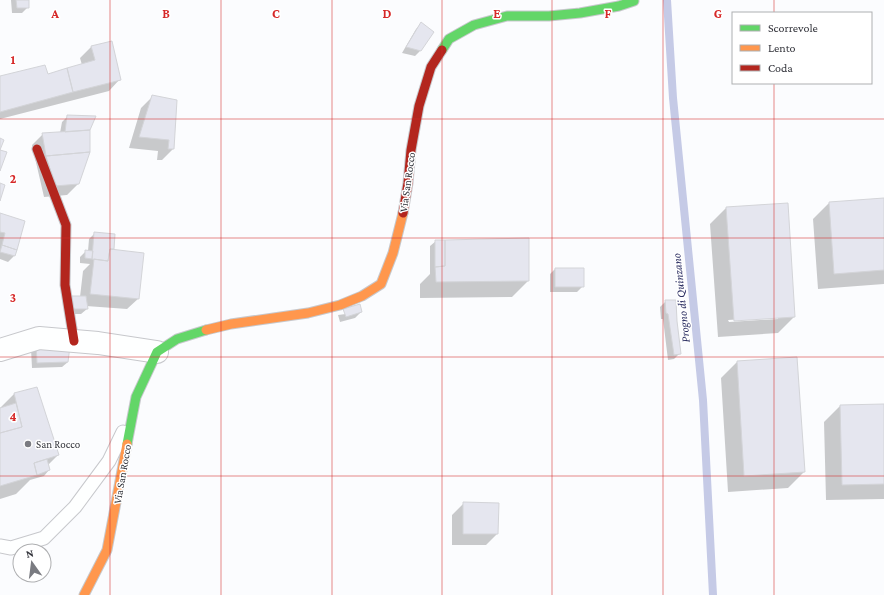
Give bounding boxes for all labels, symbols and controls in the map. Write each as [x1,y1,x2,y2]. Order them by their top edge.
text: A [50,6,59,21]
text: B [162,6,170,21]
text: C [272,6,280,21]
text: D [383,6,392,21]
text: E [493,6,501,21]
text: F [605,6,612,21]
text: G [714,6,722,21]
legend [732,12,872,84]
text: Scorrevole [768,21,818,35]
text: Lento [768,41,796,55]
text: 1 [11,52,16,67]
text: Coda [768,61,793,75]
street label: Via San Rocco [397,151,417,213]
text: 2 [10,171,17,186]
water label: Progno di Quinzano [669,253,693,343]
text: 3 [10,290,16,305]
text: 4 [9,409,17,424]
place label: San Rocco [36,438,81,450]
marker: San Rocco [23,439,33,449]
street label: Via San Rocco [111,443,133,505]
north arrow [12,543,52,583]
text: N [24,546,35,560]

